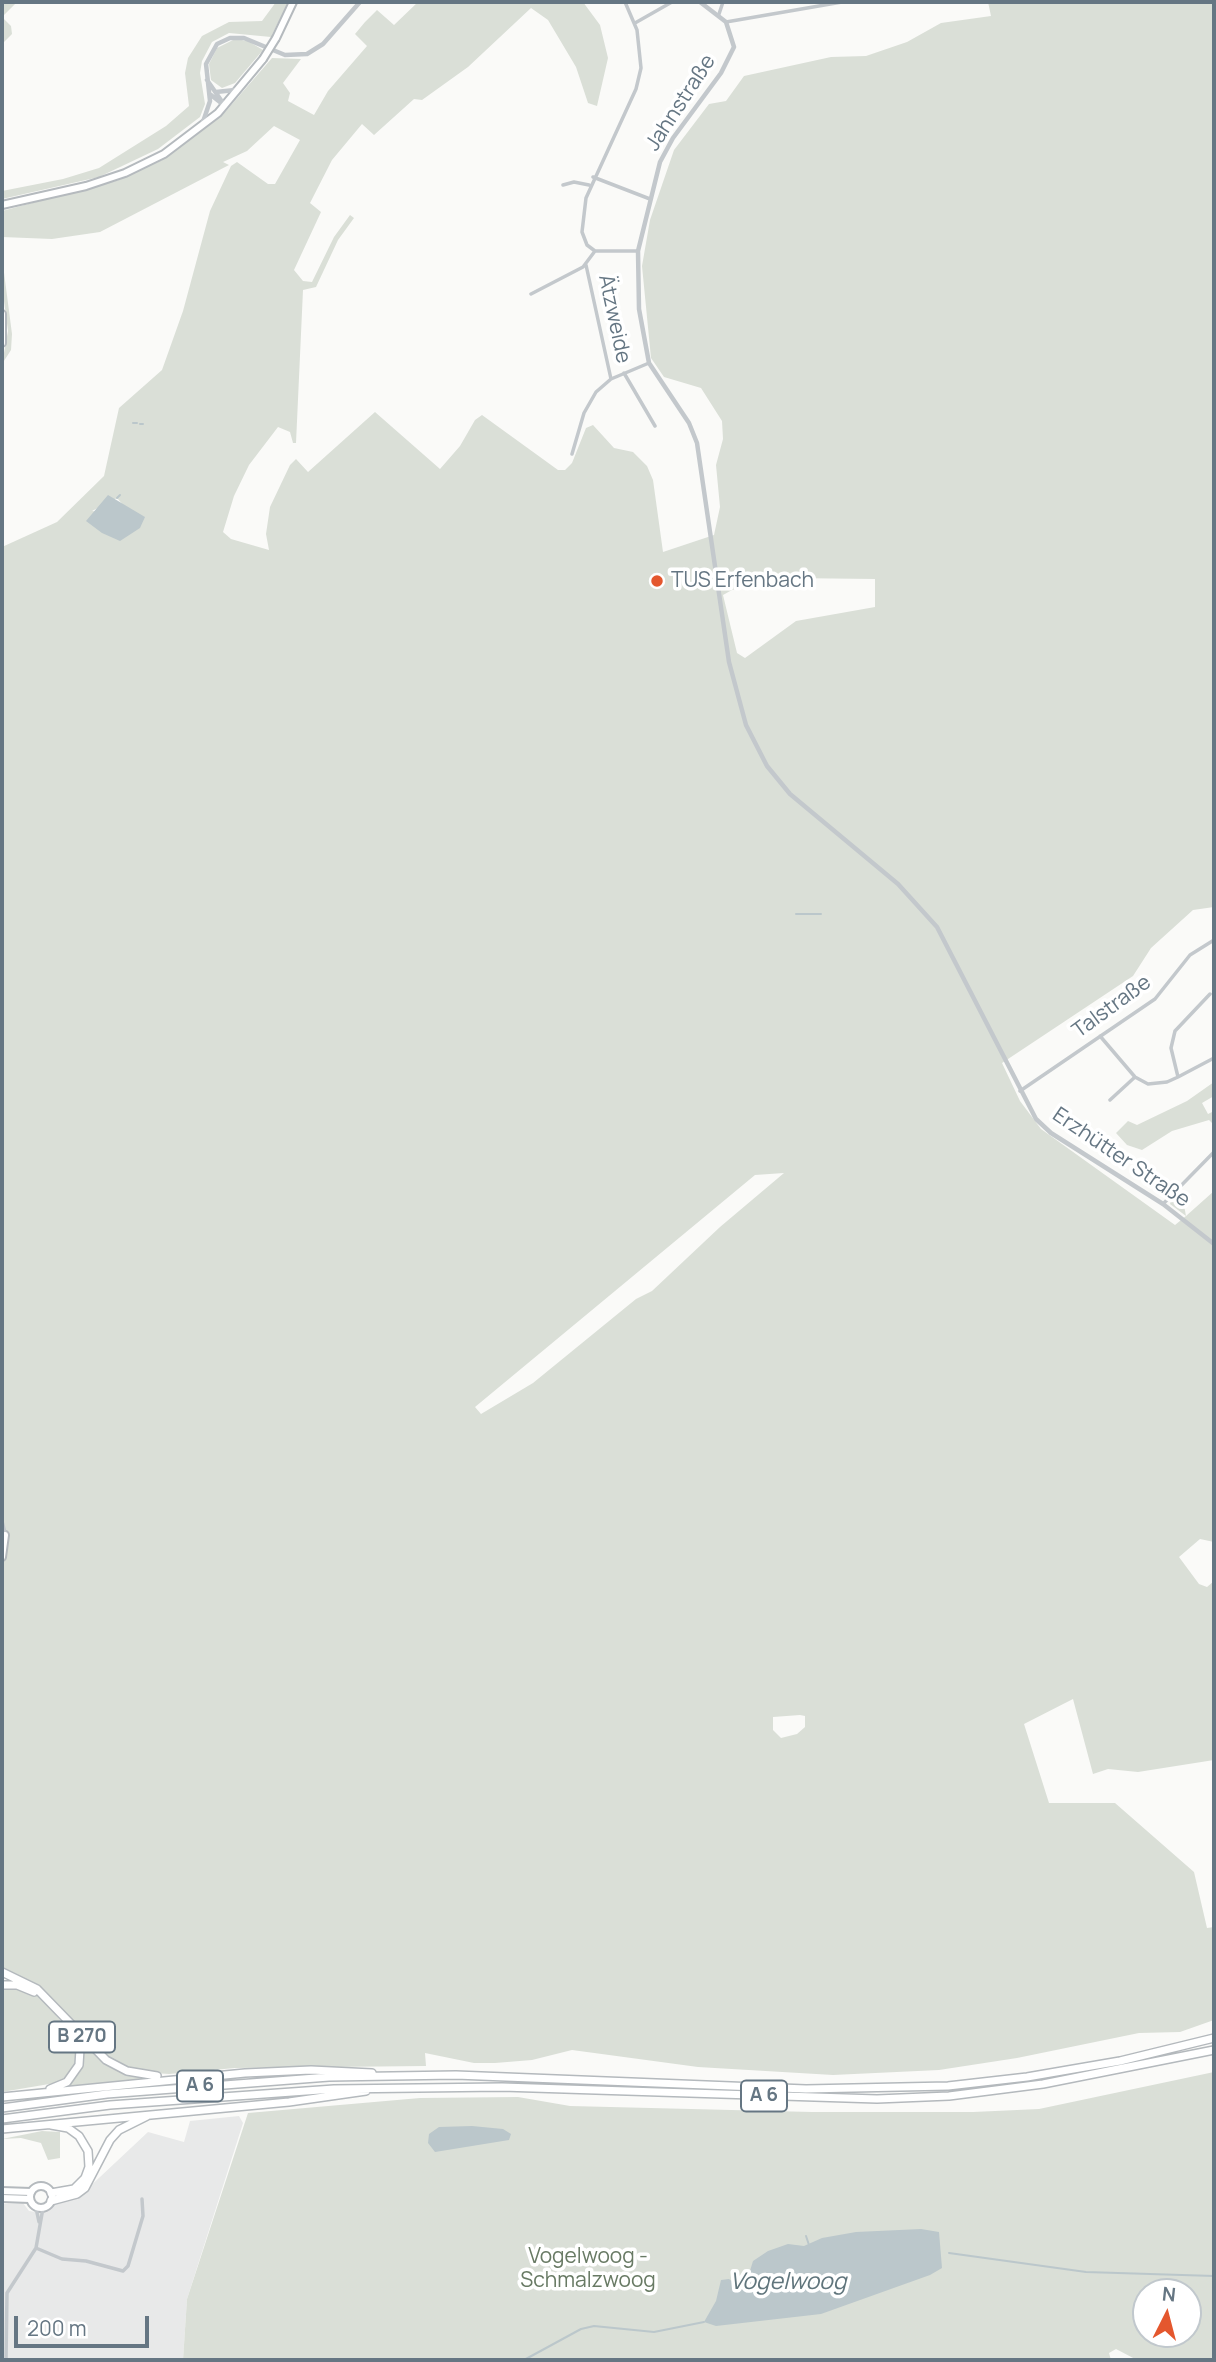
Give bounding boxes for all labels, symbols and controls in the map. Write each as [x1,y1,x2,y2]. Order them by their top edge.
street label: Jahnstraße [641,50,721,156]
street label: Ätzweide [592,272,636,366]
place label: TUS Erfenbach [671,568,814,594]
marker: TUS Erfenbach [649,573,665,589]
street label: Talstraße [1068,970,1156,1044]
street label: Erzhütter Straße [1048,1103,1194,1213]
road number: B 270 [49,2022,115,2052]
road number: A 6 [177,2070,223,2102]
road number: A 6 [741,2080,787,2112]
park label: Vogelwoog - Schmalzwoog [520,2244,656,2294]
water label: Vogelwoog [730,2269,846,2297]
north arrow [1132,2278,1202,2348]
text: N [1161,2280,1177,2308]
scale bar [18,2302,152,2346]
text: 200 m [27,2314,87,2342]

